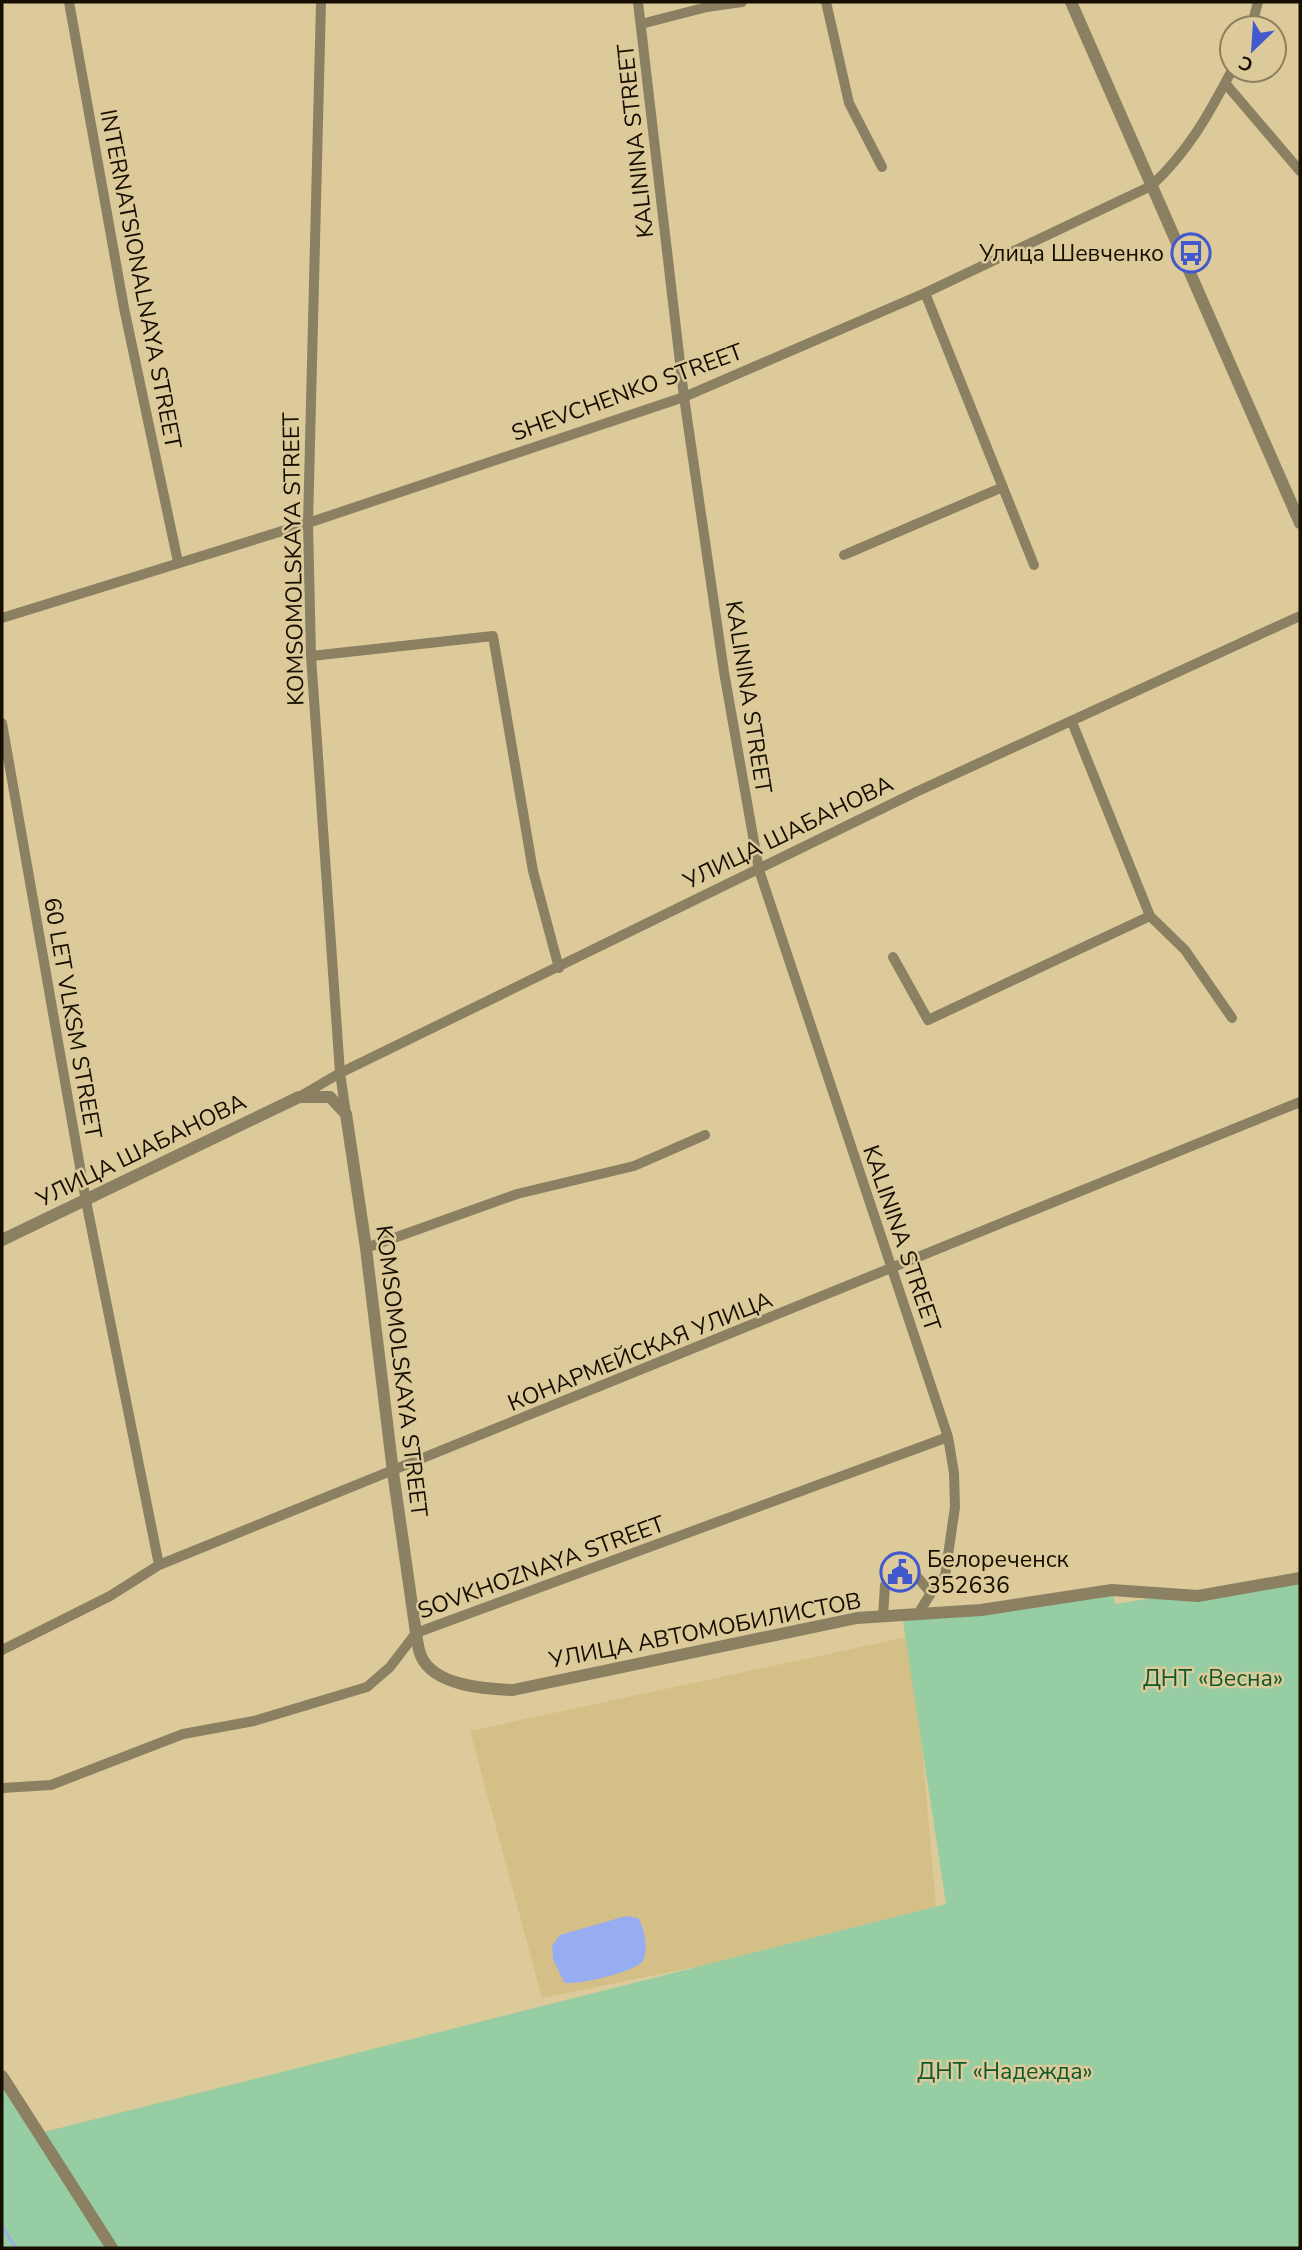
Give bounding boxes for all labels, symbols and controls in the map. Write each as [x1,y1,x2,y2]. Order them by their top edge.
north arrow [1218,14,1288,84]
street label: KALININA STREET [610,42,661,239]
text: С [1235,49,1258,78]
street label: INTERNATSIONALNAYA STREET [92,107,189,452]
bus stop icon: Улица Шевченко [1170,232,1212,274]
place label: Улица Шевченко [978,238,1164,269]
street label: SHEVCHENKO STREET [507,336,747,449]
street label: KOMSOMOLSKAYA STREET [275,412,312,706]
street label: KALININA STREET [718,598,779,796]
street label: УЛИЦА ШАБАНОВА [677,768,899,897]
street label: 60 LET VLKSM STREET [36,895,109,1141]
street label: УЛИЦА ШАБАНОВА [30,1086,252,1215]
street label: KALININA STREET [855,1141,948,1335]
street label: KOMSOMOLSKAYA STREET [368,1223,435,1519]
street label: КОНАРМЕЙСКАЯ УЛИЦА [503,1284,777,1419]
street label: SOVKHOZNAYA STREET [413,1508,669,1627]
place label: Белореченск 352636 [927,1544,1070,1601]
public building icon: Белореченск 352636 [879,1551,921,1593]
street label: УЛИЦА АВТОМОБИЛИСТОВ [545,1585,864,1676]
park label: ДНТ «Весна» [1143,1663,1283,1694]
park label: ДНТ «Надежда» [917,2056,1093,2087]

